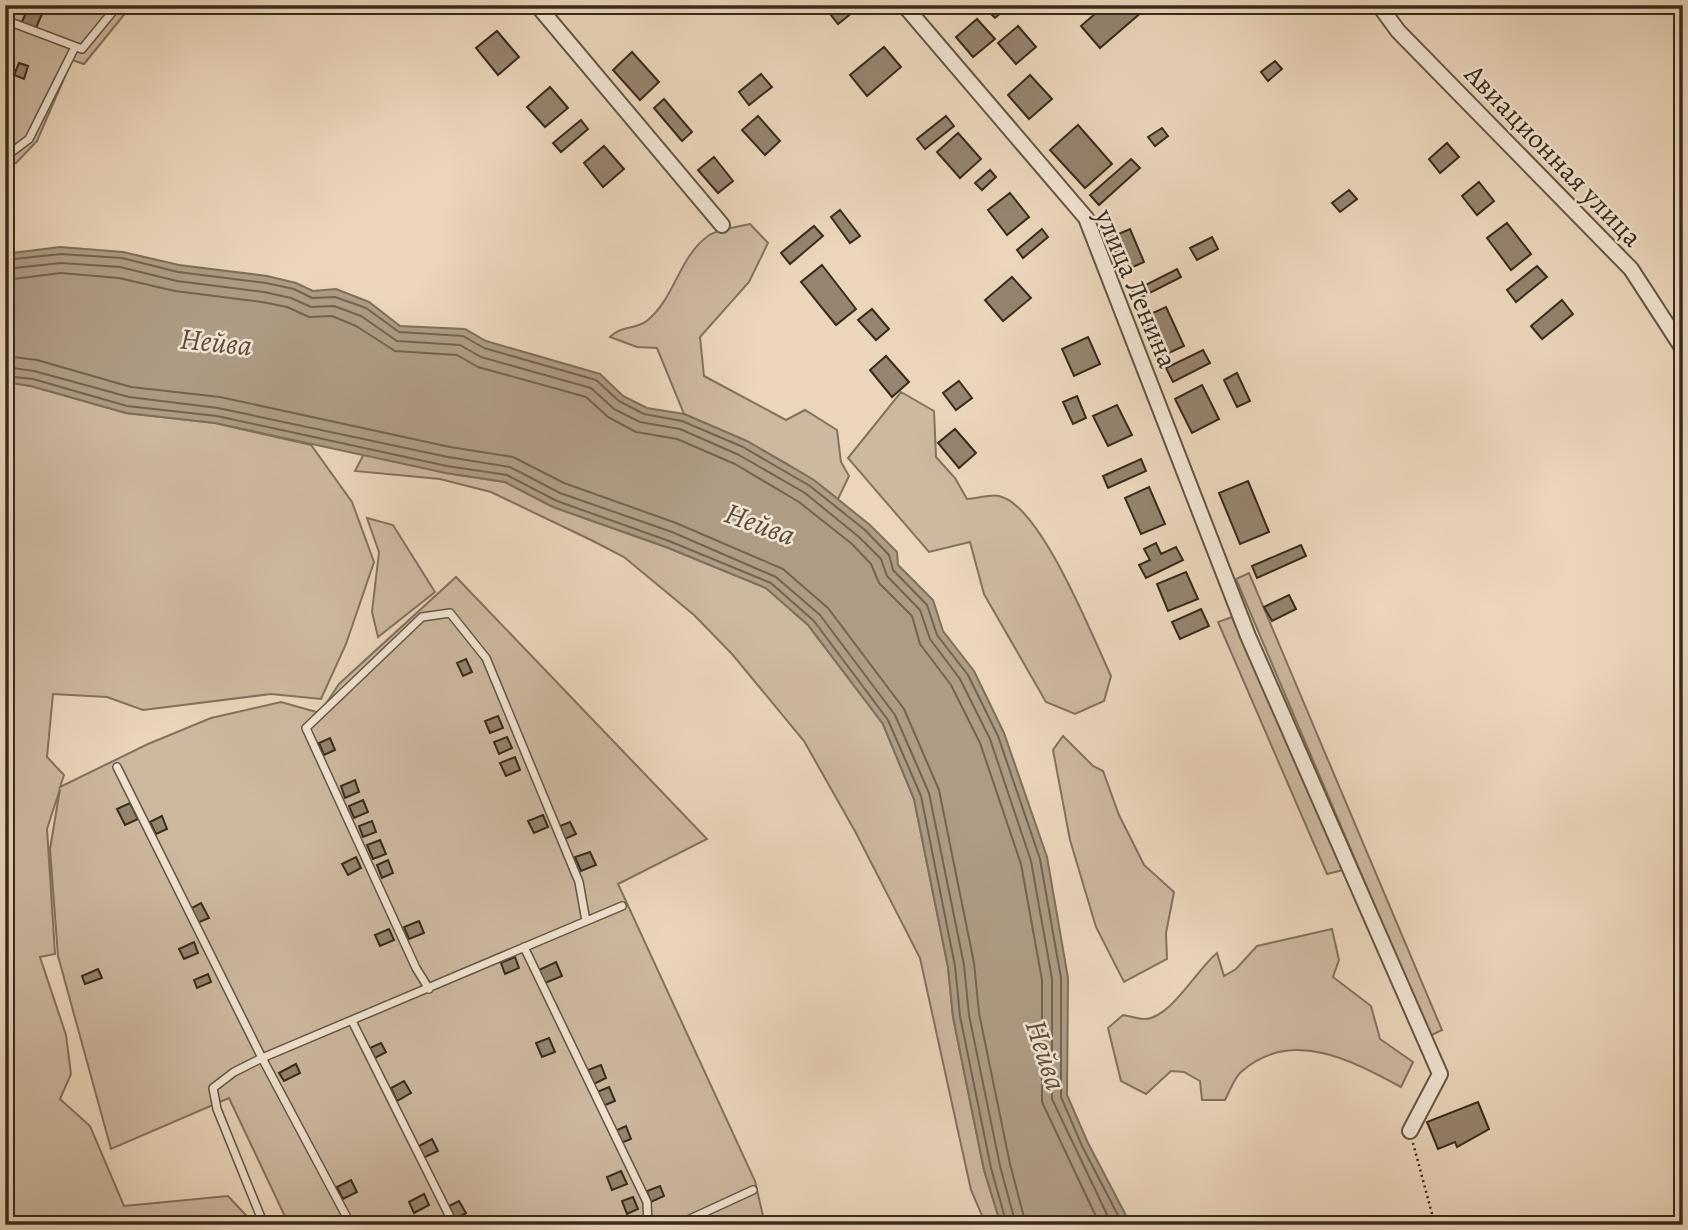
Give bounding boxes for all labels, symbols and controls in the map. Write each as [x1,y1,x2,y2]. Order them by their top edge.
street label: Авиационная улица [1455,55,1651,255]
street label: улица Ленина [1085,202,1187,374]
water label: Нейва [178,318,254,366]
water label: Нейва [719,493,801,555]
water label: Нейва [1016,1014,1076,1096]

